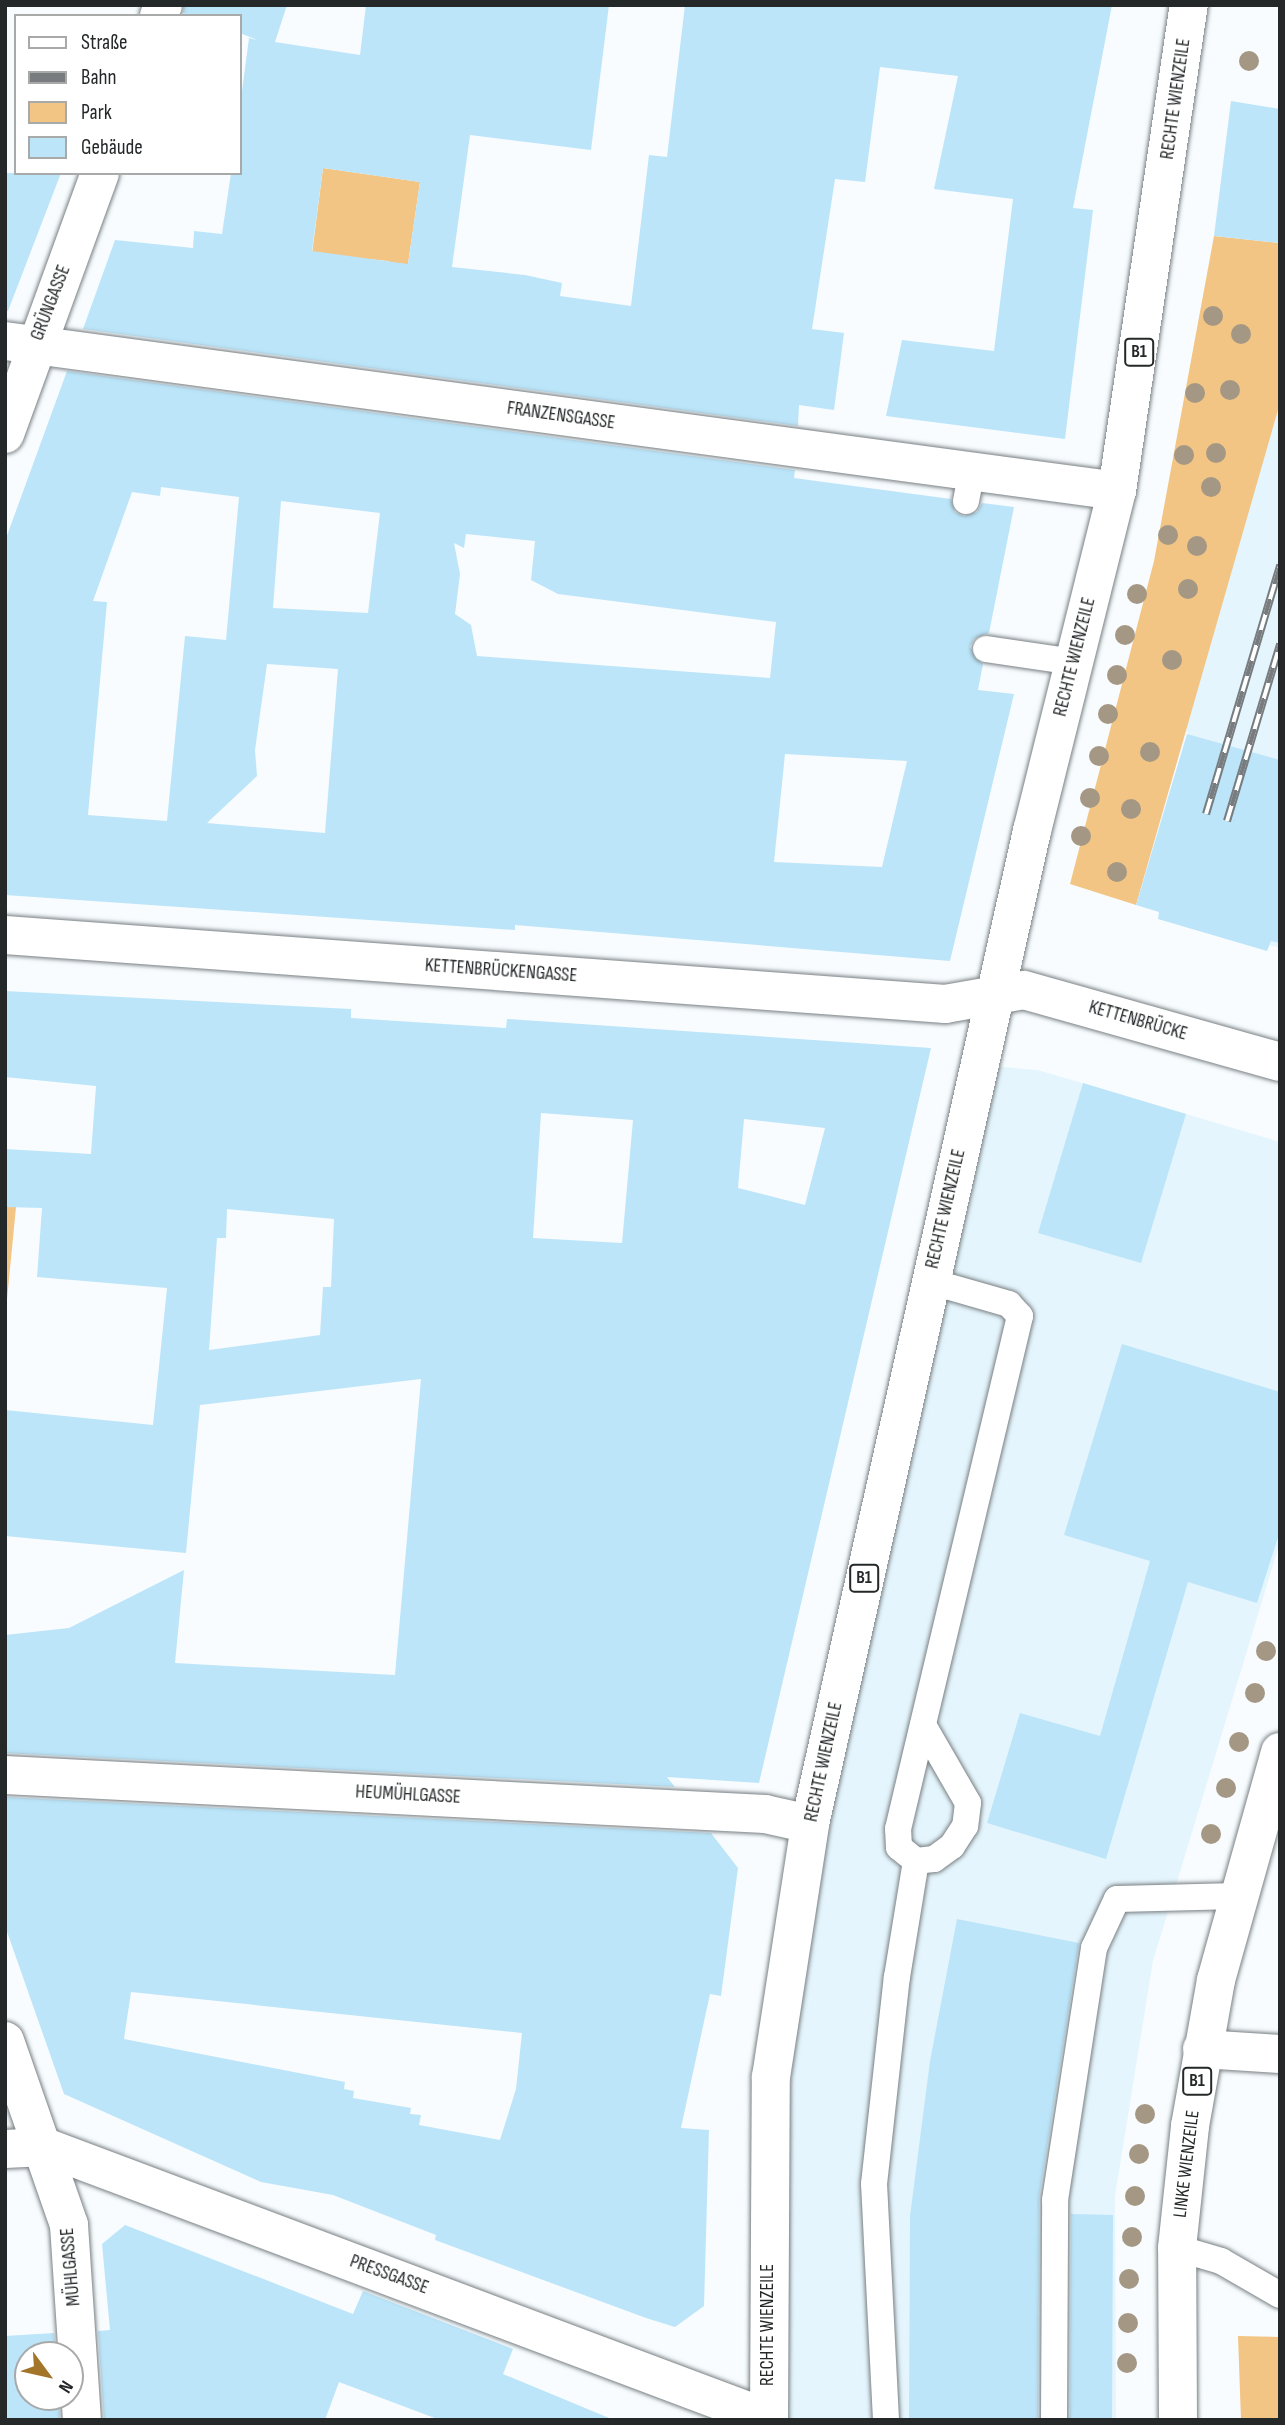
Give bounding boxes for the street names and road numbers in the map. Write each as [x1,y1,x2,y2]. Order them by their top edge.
street label: RECHTE WIENZEILE [1156,37,1196,161]
street label: GRÜNGASSE [26,262,76,344]
road number: B1 [1123,338,1155,366]
street label: FRANZENSGASSE [506,397,616,435]
street label: RECHTE WIENZEILE [1049,595,1101,719]
street label: KETTENBRÜCKENGASSE [424,954,578,988]
street label: KETTENBRÜCKE [1086,996,1190,1046]
street label: RECHTE WIENZEILE [921,1147,971,1271]
road number: B1 [848,1563,880,1592]
street label: RECHTE WIENZEILE [800,1700,848,1824]
street label: HEUMÜHLGASSE [355,1781,461,1809]
road number: B1 [1181,2066,1213,2096]
street label: LINKE WIENZEILE [1169,2109,1205,2219]
street label: MÜHLGASSE [56,2227,86,2307]
street label: PRESSGASSE [347,2250,431,2300]
street label: RECHTE WIENZEILE [757,2264,779,2386]

